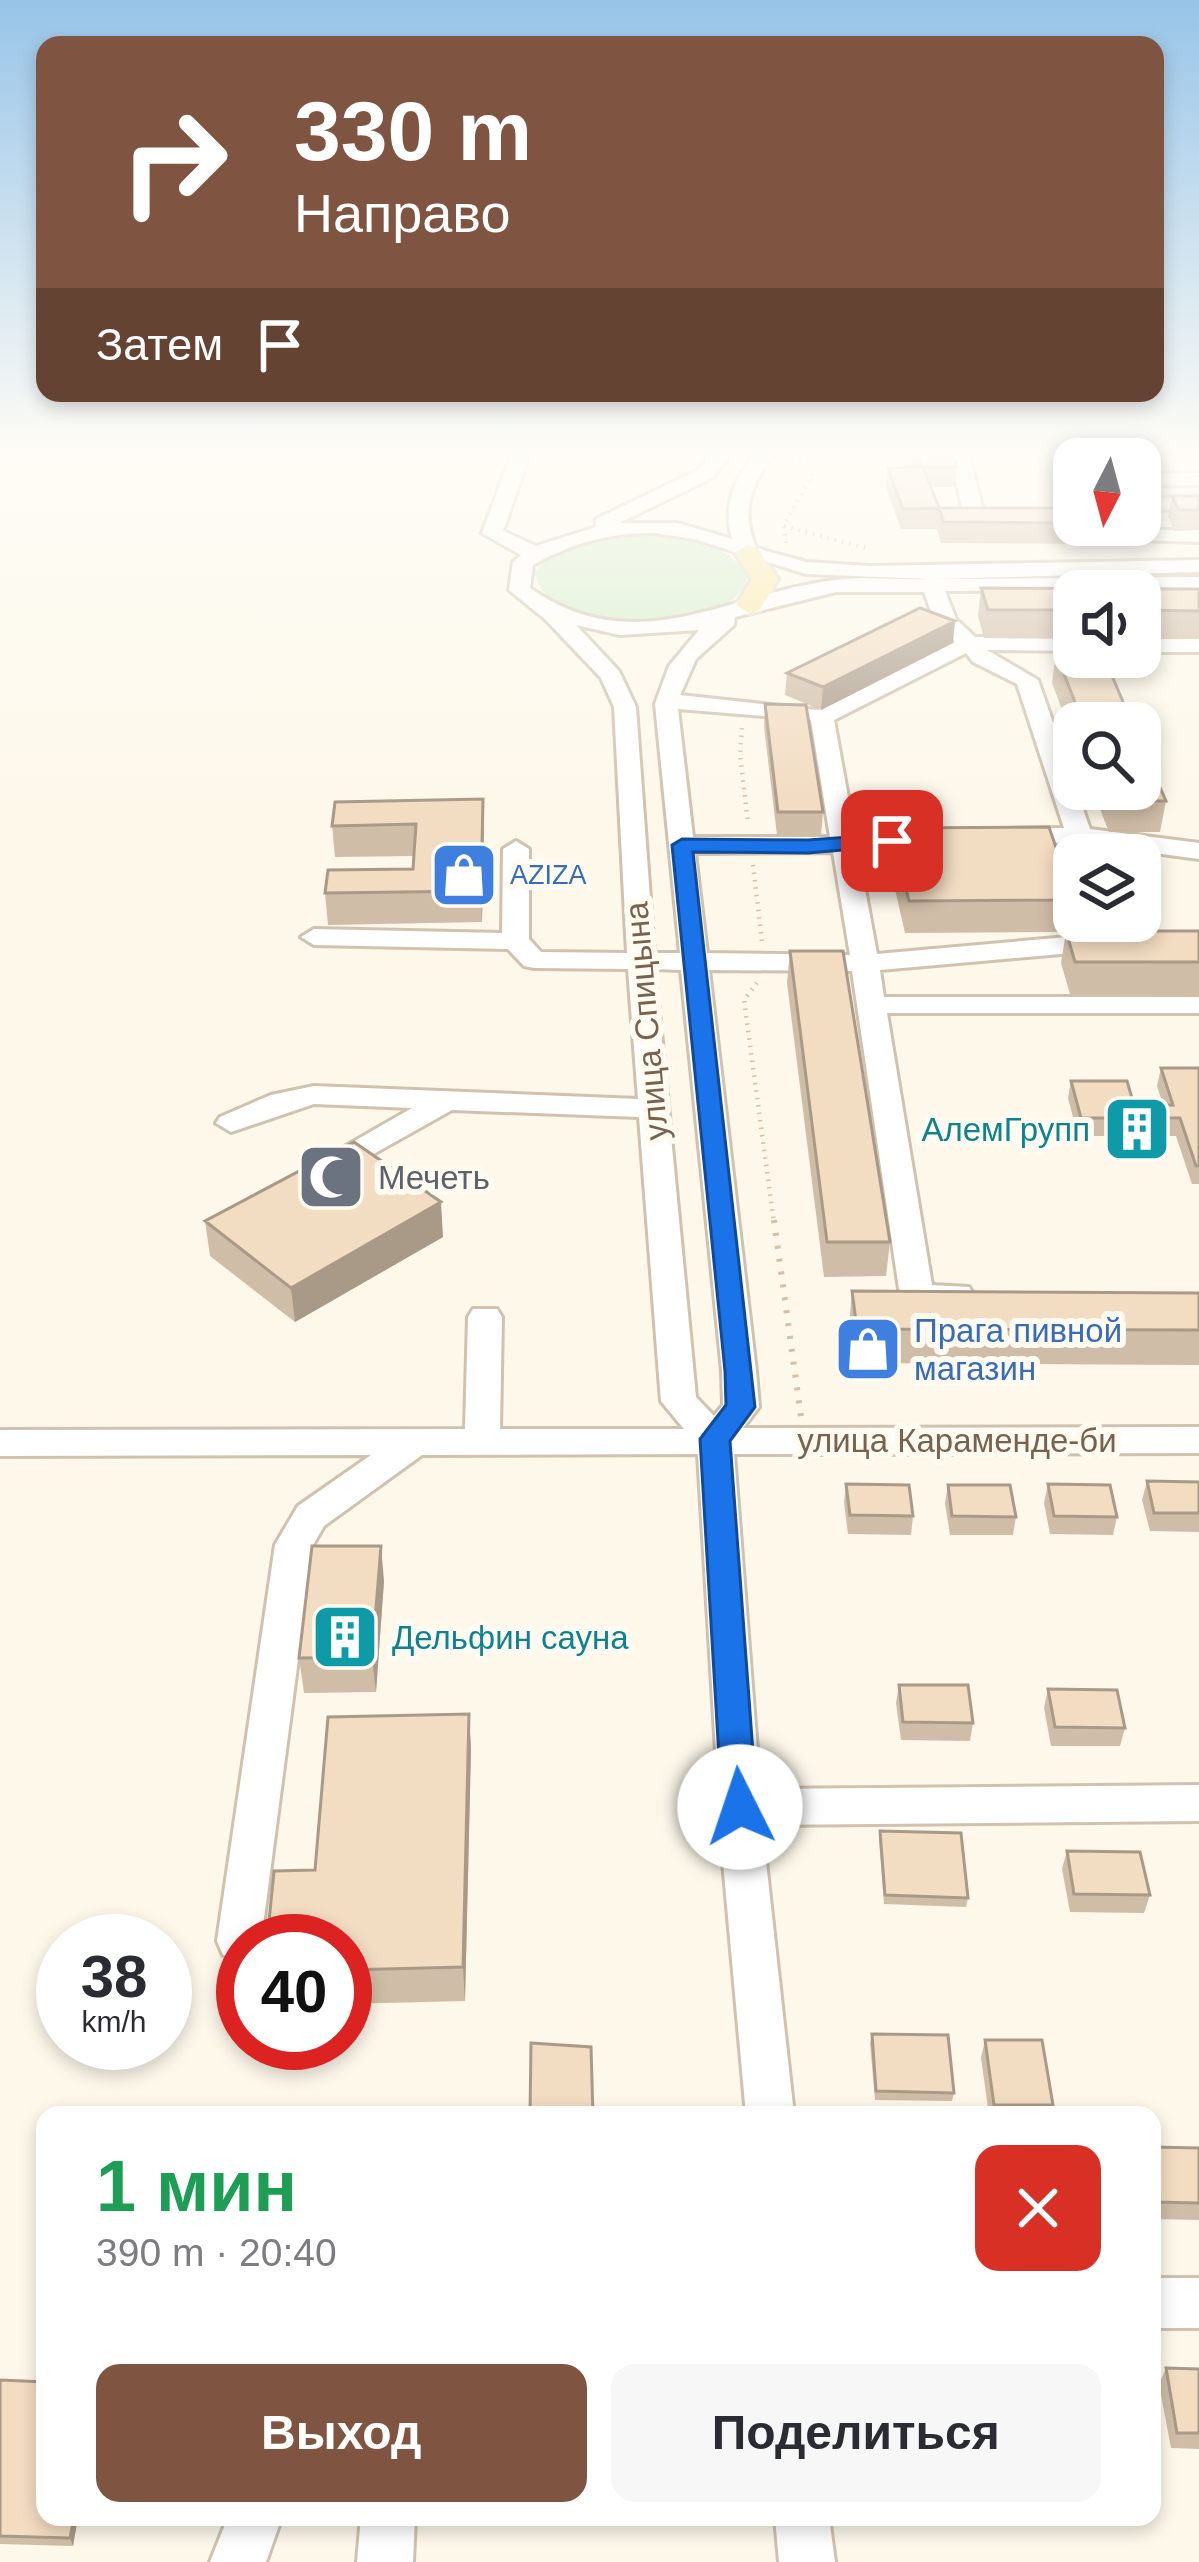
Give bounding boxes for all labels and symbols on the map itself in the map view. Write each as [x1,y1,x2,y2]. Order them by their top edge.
north arrow [1053,438,1161,546]
pin [841,790,943,892]
shop icon: AZIZA [429,840,499,910]
place label: AZIZA [510,860,587,890]
street label: улица Спицына [617,900,675,1142]
building icon: АлемГрупп [1102,1094,1172,1164]
place label: АлемГрупп [921,1111,1090,1148]
mosque icon: Мечеть [296,1142,366,1212]
place label: Мечеть [378,1159,490,1196]
place label: Прага пивной магазин [914,1312,1122,1387]
shop icon: Прага пивной магазин [833,1314,903,1384]
street label: улица Караменде-би [797,1422,1117,1459]
building icon: Дельфин сауна [310,1602,380,1672]
place label: Дельфин сауна [392,1619,629,1656]
position arrow [677,1744,803,1870]
speed limit sign: 40 [216,1914,372,2070]

